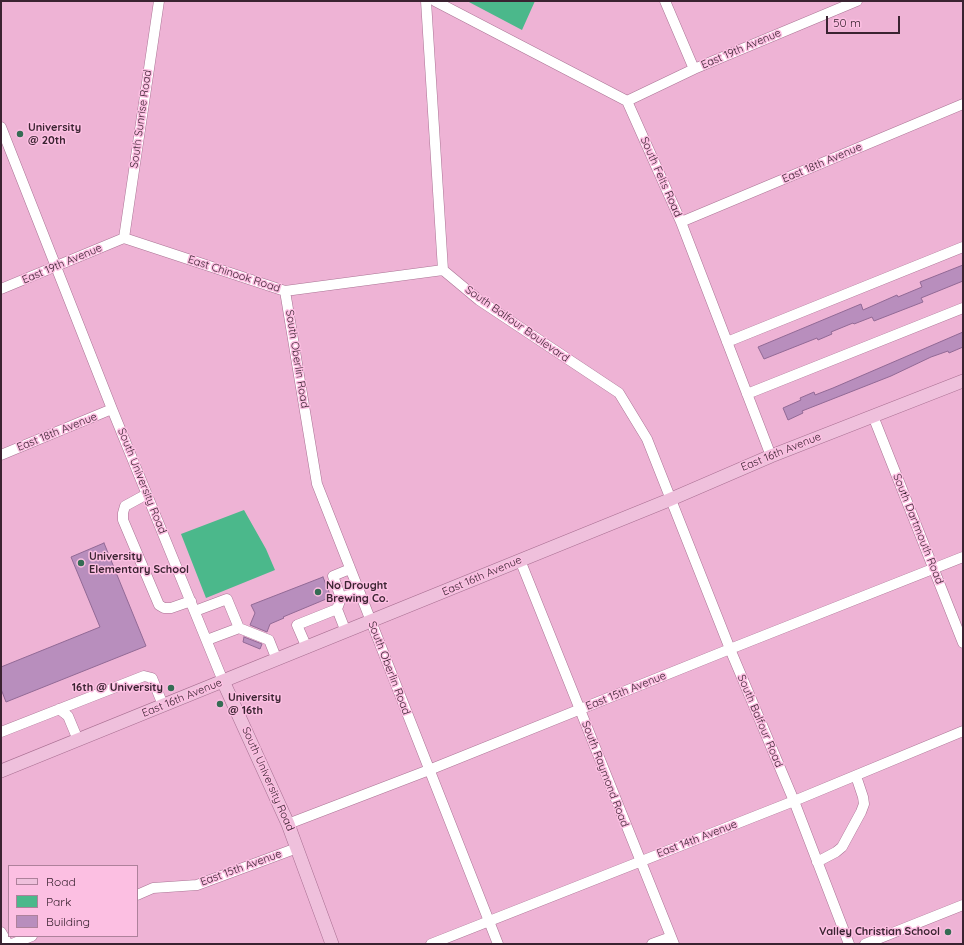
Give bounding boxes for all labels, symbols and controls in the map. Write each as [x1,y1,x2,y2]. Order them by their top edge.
scale bar [828,8,902,34]
text: 50 m [833,15,861,30]
street label: East 19th Avenue [699,26,783,72]
street label: South Sunrise Road [128,69,154,169]
place label: University @ 20th [28,121,81,147]
marker: University @ 20th [15,129,25,139]
street label: South Felts Road [637,135,685,219]
street label: East 18th Avenue [780,140,864,186]
street label: East 19th Avenue [20,241,104,287]
street label: East Chinook Road [186,253,282,295]
street label: South Balfour Boulevard [462,283,572,365]
street label: South Oberlin Road [283,309,311,409]
street label: East 18th Avenue [15,410,99,454]
street label: South University Road [115,426,169,536]
street label: East 16th Avenue [739,430,823,474]
street label: South Dartmouth Road [890,472,946,586]
place label: University Elementary School [89,550,189,576]
street label: East 16th Avenue [440,553,524,599]
marker: University Elementary School [76,558,86,568]
place label: No Drought Brewing Co. [326,579,388,605]
marker: No Drought Brewing Co. [313,587,323,597]
street label: South Oberlin Road [365,619,413,717]
street label: East 15th Avenue [584,669,668,713]
street label: South Balfour Road [735,673,785,769]
street label: East 16th Avenue [140,676,224,720]
place label: 16th @ University [72,681,163,695]
marker: 16th @ University [166,683,176,693]
place label: University @ 16th [228,691,281,717]
marker: University @ 16th [215,699,225,709]
street label: South Raymond Road [579,719,631,829]
street label: South University Road [239,725,297,833]
street label: East 14th Avenue [655,818,739,860]
street label: East 15th Avenue [199,847,283,889]
legend [8,865,138,937]
text: Road [46,874,76,889]
text: Park [46,894,71,909]
text: Building [46,914,90,929]
place label: Valley Christian School [819,925,940,939]
marker: Valley Christian School [943,927,953,937]

